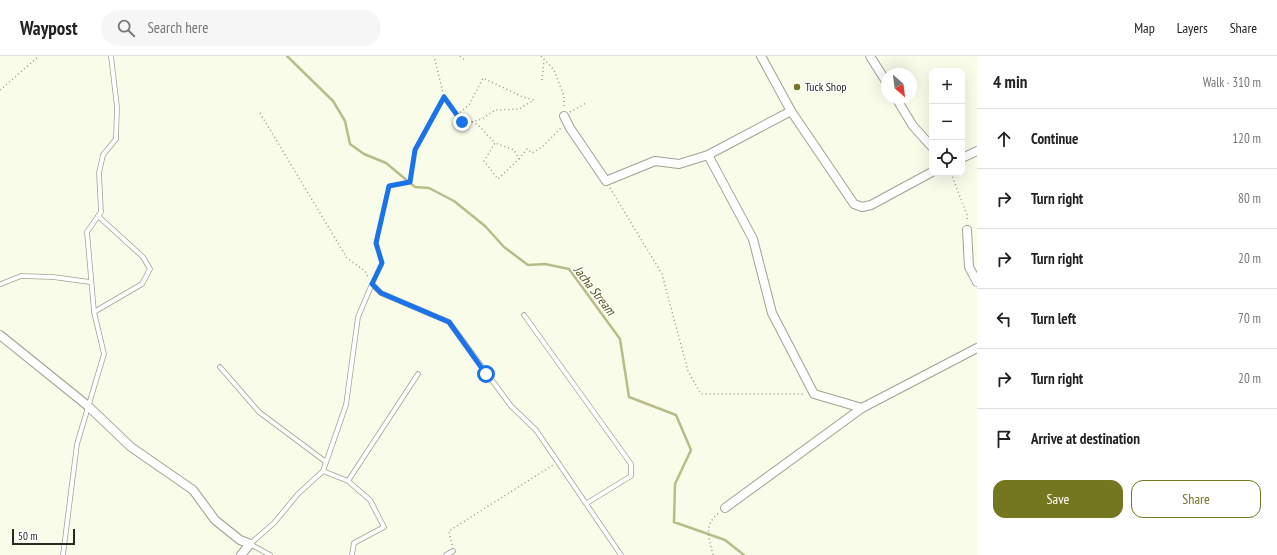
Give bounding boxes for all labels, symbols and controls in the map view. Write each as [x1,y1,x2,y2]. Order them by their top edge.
search box [101,10,381,46]
text: Waypost [20,16,77,40]
icon: search [115,17,137,39]
text: Search here [147,18,208,37]
text: Map [1134,19,1155,37]
text: Layers [1177,19,1208,37]
text: Share [1230,19,1257,37]
north arrow [881,68,917,104]
map controls [929,68,965,176]
button: + [929,68,965,104]
text: 4 min [993,71,1027,93]
text: Walk · 310 m [1203,74,1261,91]
place label: Tuck Shop [805,79,847,94]
marker: Tuck Shop [792,82,802,92]
button: − [929,104,965,140]
route end [453,113,471,131]
icon: ahead [993,128,1015,150]
text: Continue [1031,129,1078,148]
text: 120 m [1232,130,1261,147]
button: locate [929,140,965,176]
icon: right [993,188,1015,210]
text: Turn right [1031,189,1083,208]
text: 80 m [1238,190,1261,207]
icon: right [993,248,1015,270]
text: Turn right [1031,249,1083,268]
text: 20 m [1238,250,1261,267]
water label: Jacha Stream [569,261,620,320]
icon: left [993,308,1015,330]
text: Turn left [1031,309,1076,328]
text: 70 m [1238,310,1261,327]
route start [477,365,495,383]
icon: right [993,368,1015,390]
text: Turn right [1031,369,1083,388]
text: 20 m [1238,370,1261,387]
icon: arrive [993,428,1015,450]
text: Arrive at destination [1031,429,1140,448]
button: Save [993,480,1123,518]
button: Share [1131,480,1261,518]
scale bar [12,527,75,546]
text: 50 m [18,529,37,543]

